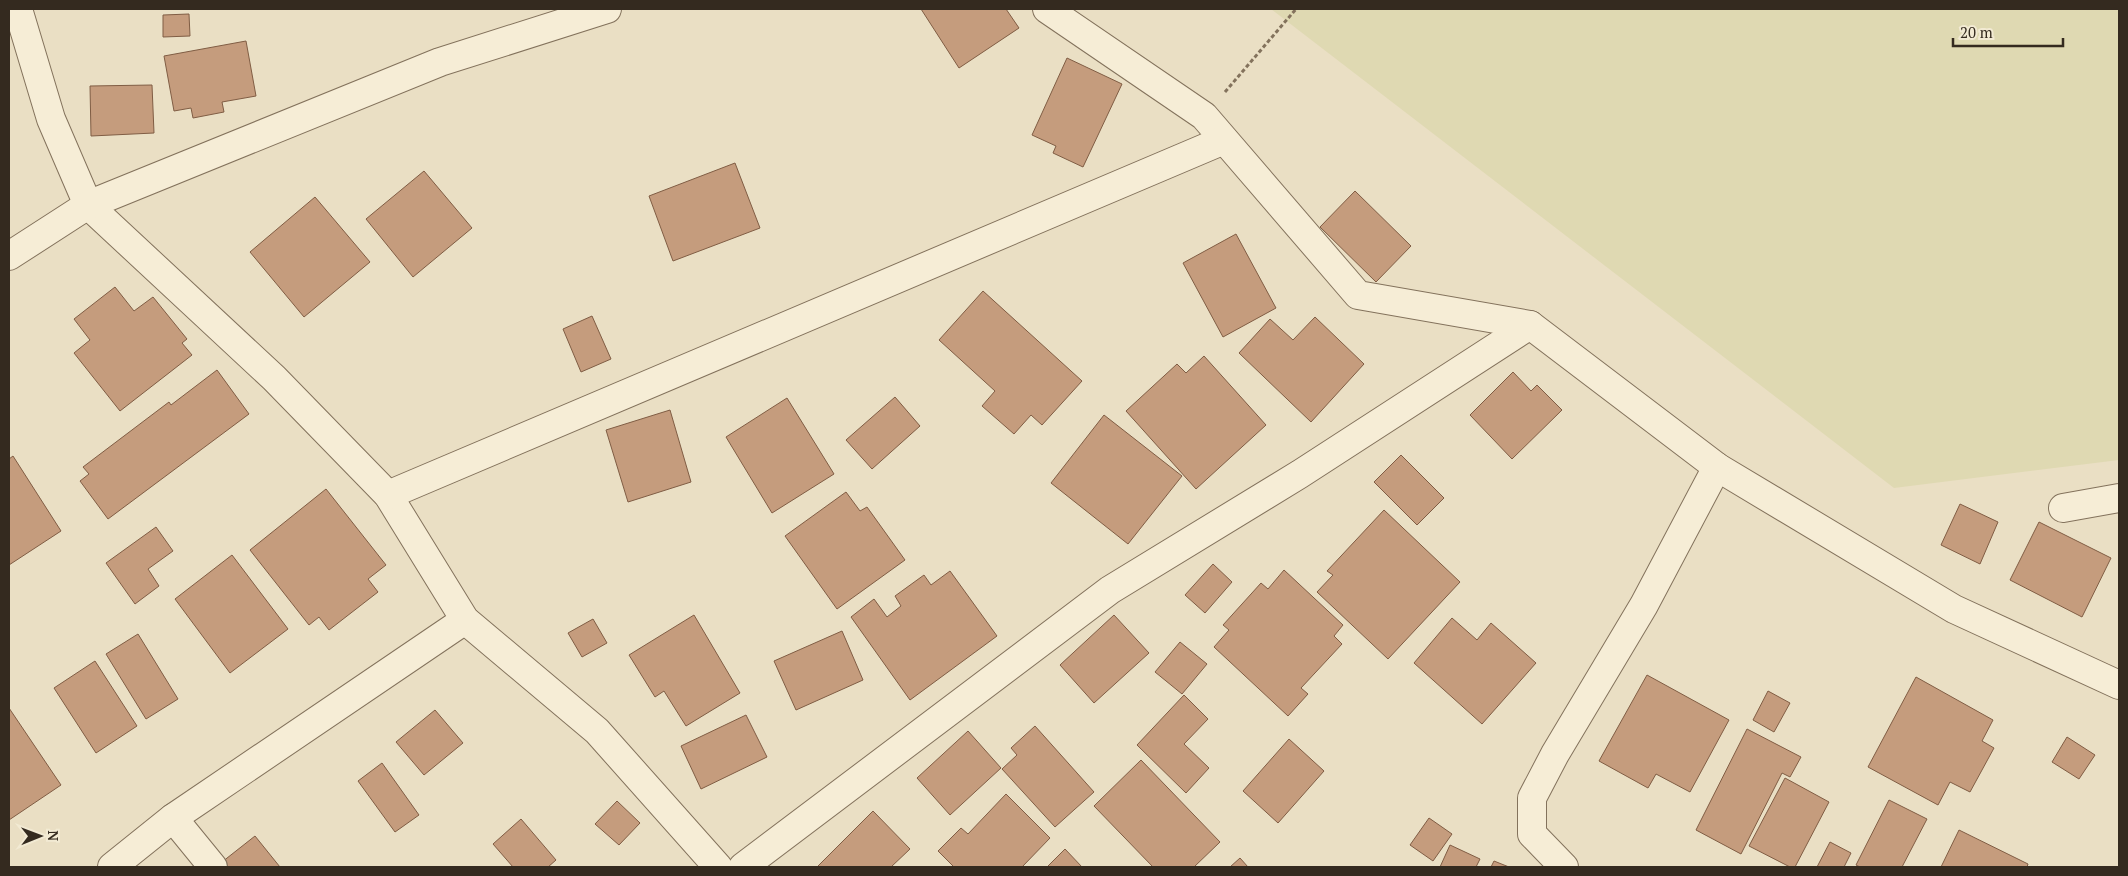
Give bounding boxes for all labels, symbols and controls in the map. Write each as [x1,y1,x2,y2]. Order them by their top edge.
scale bar [1953,15,2063,47]
text: 20 m [1960,22,1993,42]
north arrow [15,811,65,861]
text: N [44,830,63,842]

